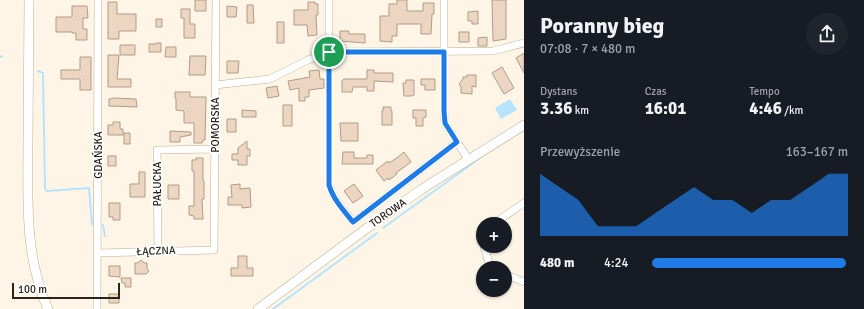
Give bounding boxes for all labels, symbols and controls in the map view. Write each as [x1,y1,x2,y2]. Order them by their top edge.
text: Poranny bieg [540,12,664,39]
button: share [806,13,848,55]
pin [312,35,346,69]
icon: arrive [318,41,340,63]
text: 07:08 · 7 × 480 m [540,41,635,57]
text: Dystans [540,85,577,98]
text: Czas [645,85,667,98]
text: Tempo [749,85,780,98]
street label: POMORSKA [209,97,222,153]
text: 3.36 [540,98,572,119]
text: 16:01 [645,98,686,119]
text: 4:46 [749,98,782,119]
text: km [572,104,589,117]
text: /km [782,104,803,117]
street label: GDAŃSKA [91,131,105,179]
text: Przewyższenie [540,144,620,160]
text: 163–167 m [786,144,848,160]
street label: PAŁUCKA [151,161,164,207]
street label: TOROWA [367,196,409,230]
map controls [476,217,512,297]
button: + [476,217,512,253]
street label: ŁĄCZNA [136,244,176,258]
text: 480 m [540,255,574,271]
text: 4:24 [604,255,629,271]
button: − [476,261,512,297]
scale bar [12,281,120,300]
text: 100 m [18,283,47,296]

